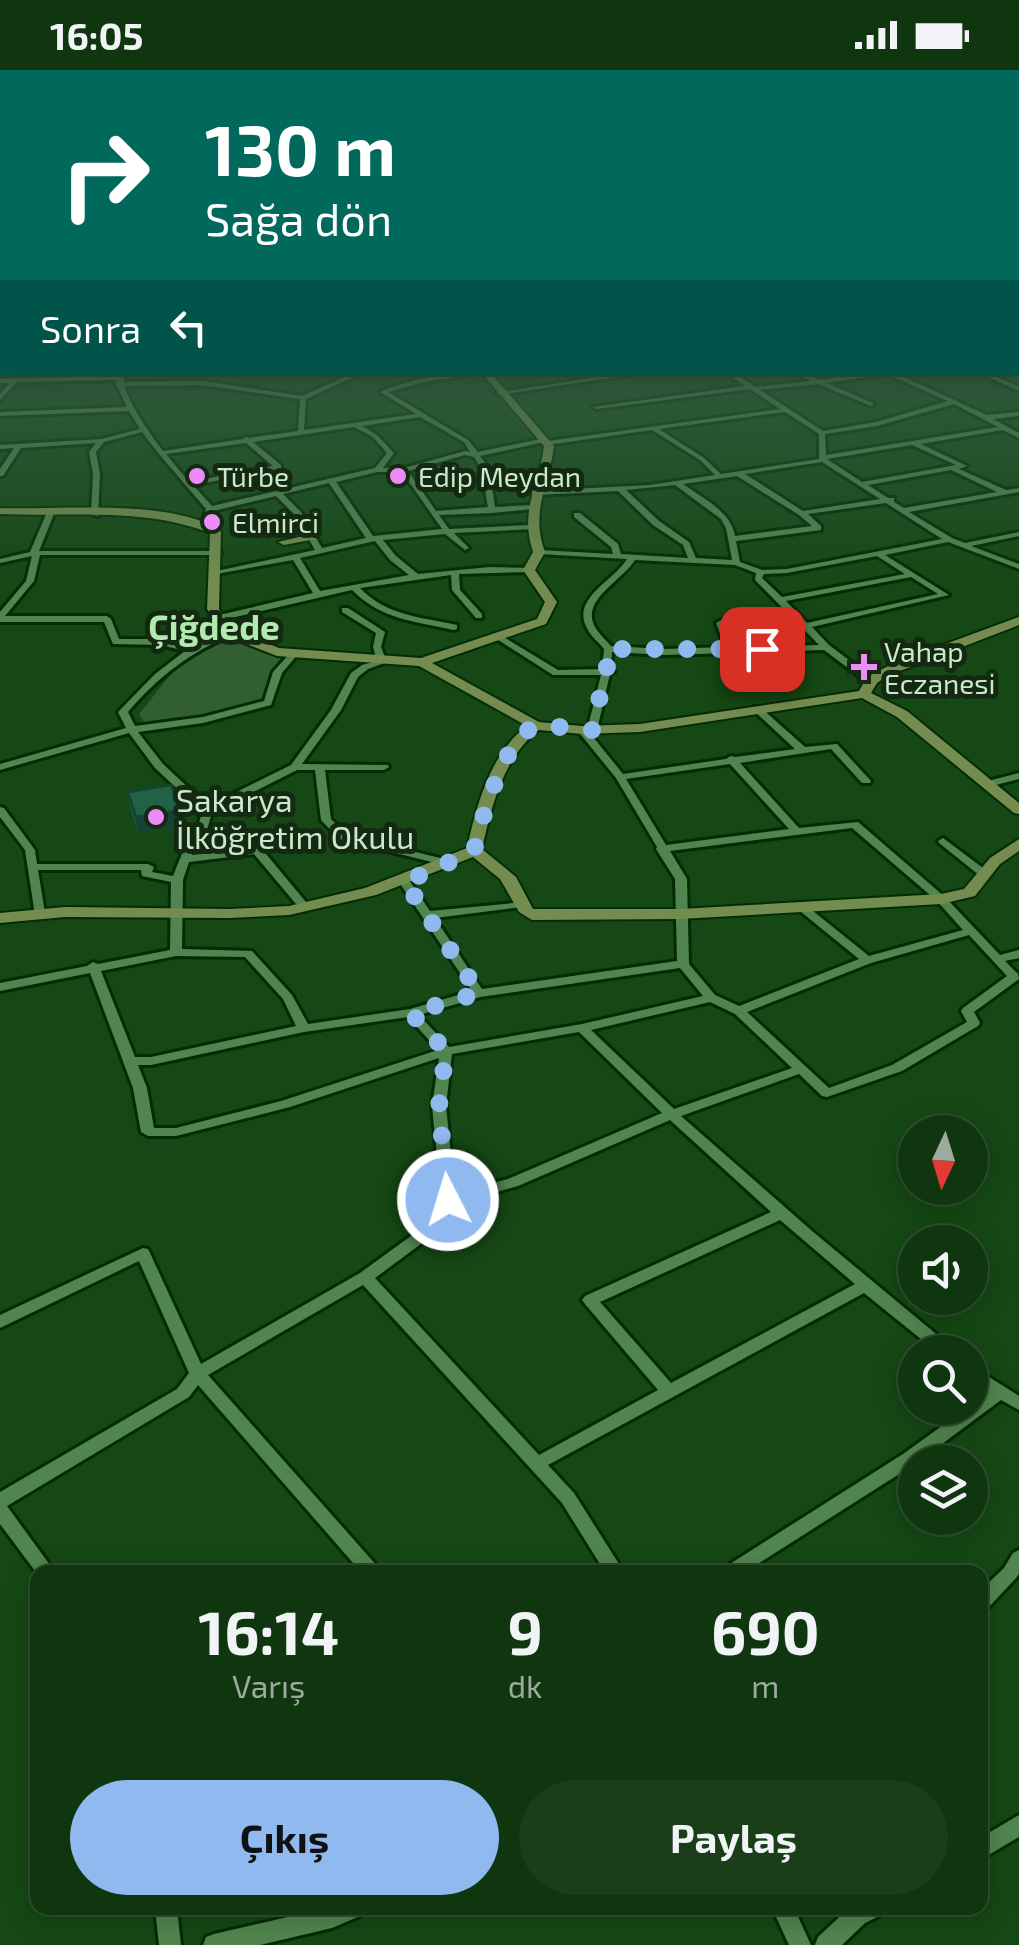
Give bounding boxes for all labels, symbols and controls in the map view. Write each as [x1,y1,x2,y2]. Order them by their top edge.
text: 16:05 [50,12,144,58]
text: 130 m [205,106,396,190]
icon: right [40,110,170,240]
text: Sağa dön [205,191,392,245]
icon: left [161,300,216,355]
text: Sonra [40,305,141,351]
place label: Türbe [217,459,289,493]
place label: Edip Meydan [418,459,581,493]
marker: Türbe [186,465,208,487]
marker: Edip Meydan [387,465,409,487]
place label: Elmirci [232,505,319,539]
marker: Elmirci [201,511,223,533]
district label: Çiğdede [148,605,280,649]
pin [720,607,805,692]
icon: arrive [735,622,790,677]
place label: Vahap Eczanesi [884,634,996,700]
marker: Vahap Eczanesi [853,656,875,678]
place label: Sakarya İlköğretim Okulu [176,780,414,855]
marker: Sakarya İlköğretim Okulu [145,806,167,828]
north arrow [898,1115,988,1205]
map controls [898,1115,988,1535]
position arrow [396,1148,500,1252]
button: sound [898,1225,988,1315]
button: search [898,1335,988,1425]
button: layers [898,1445,988,1535]
text: 16:14 [198,1595,339,1667]
text: 9 [507,1595,543,1667]
text: 690 [711,1595,820,1667]
text: Varış [232,1666,305,1704]
text: dk [508,1666,542,1704]
text: m [751,1666,779,1704]
button: Çıkış [70,1780,499,1895]
button: Paylaş [519,1780,948,1895]

